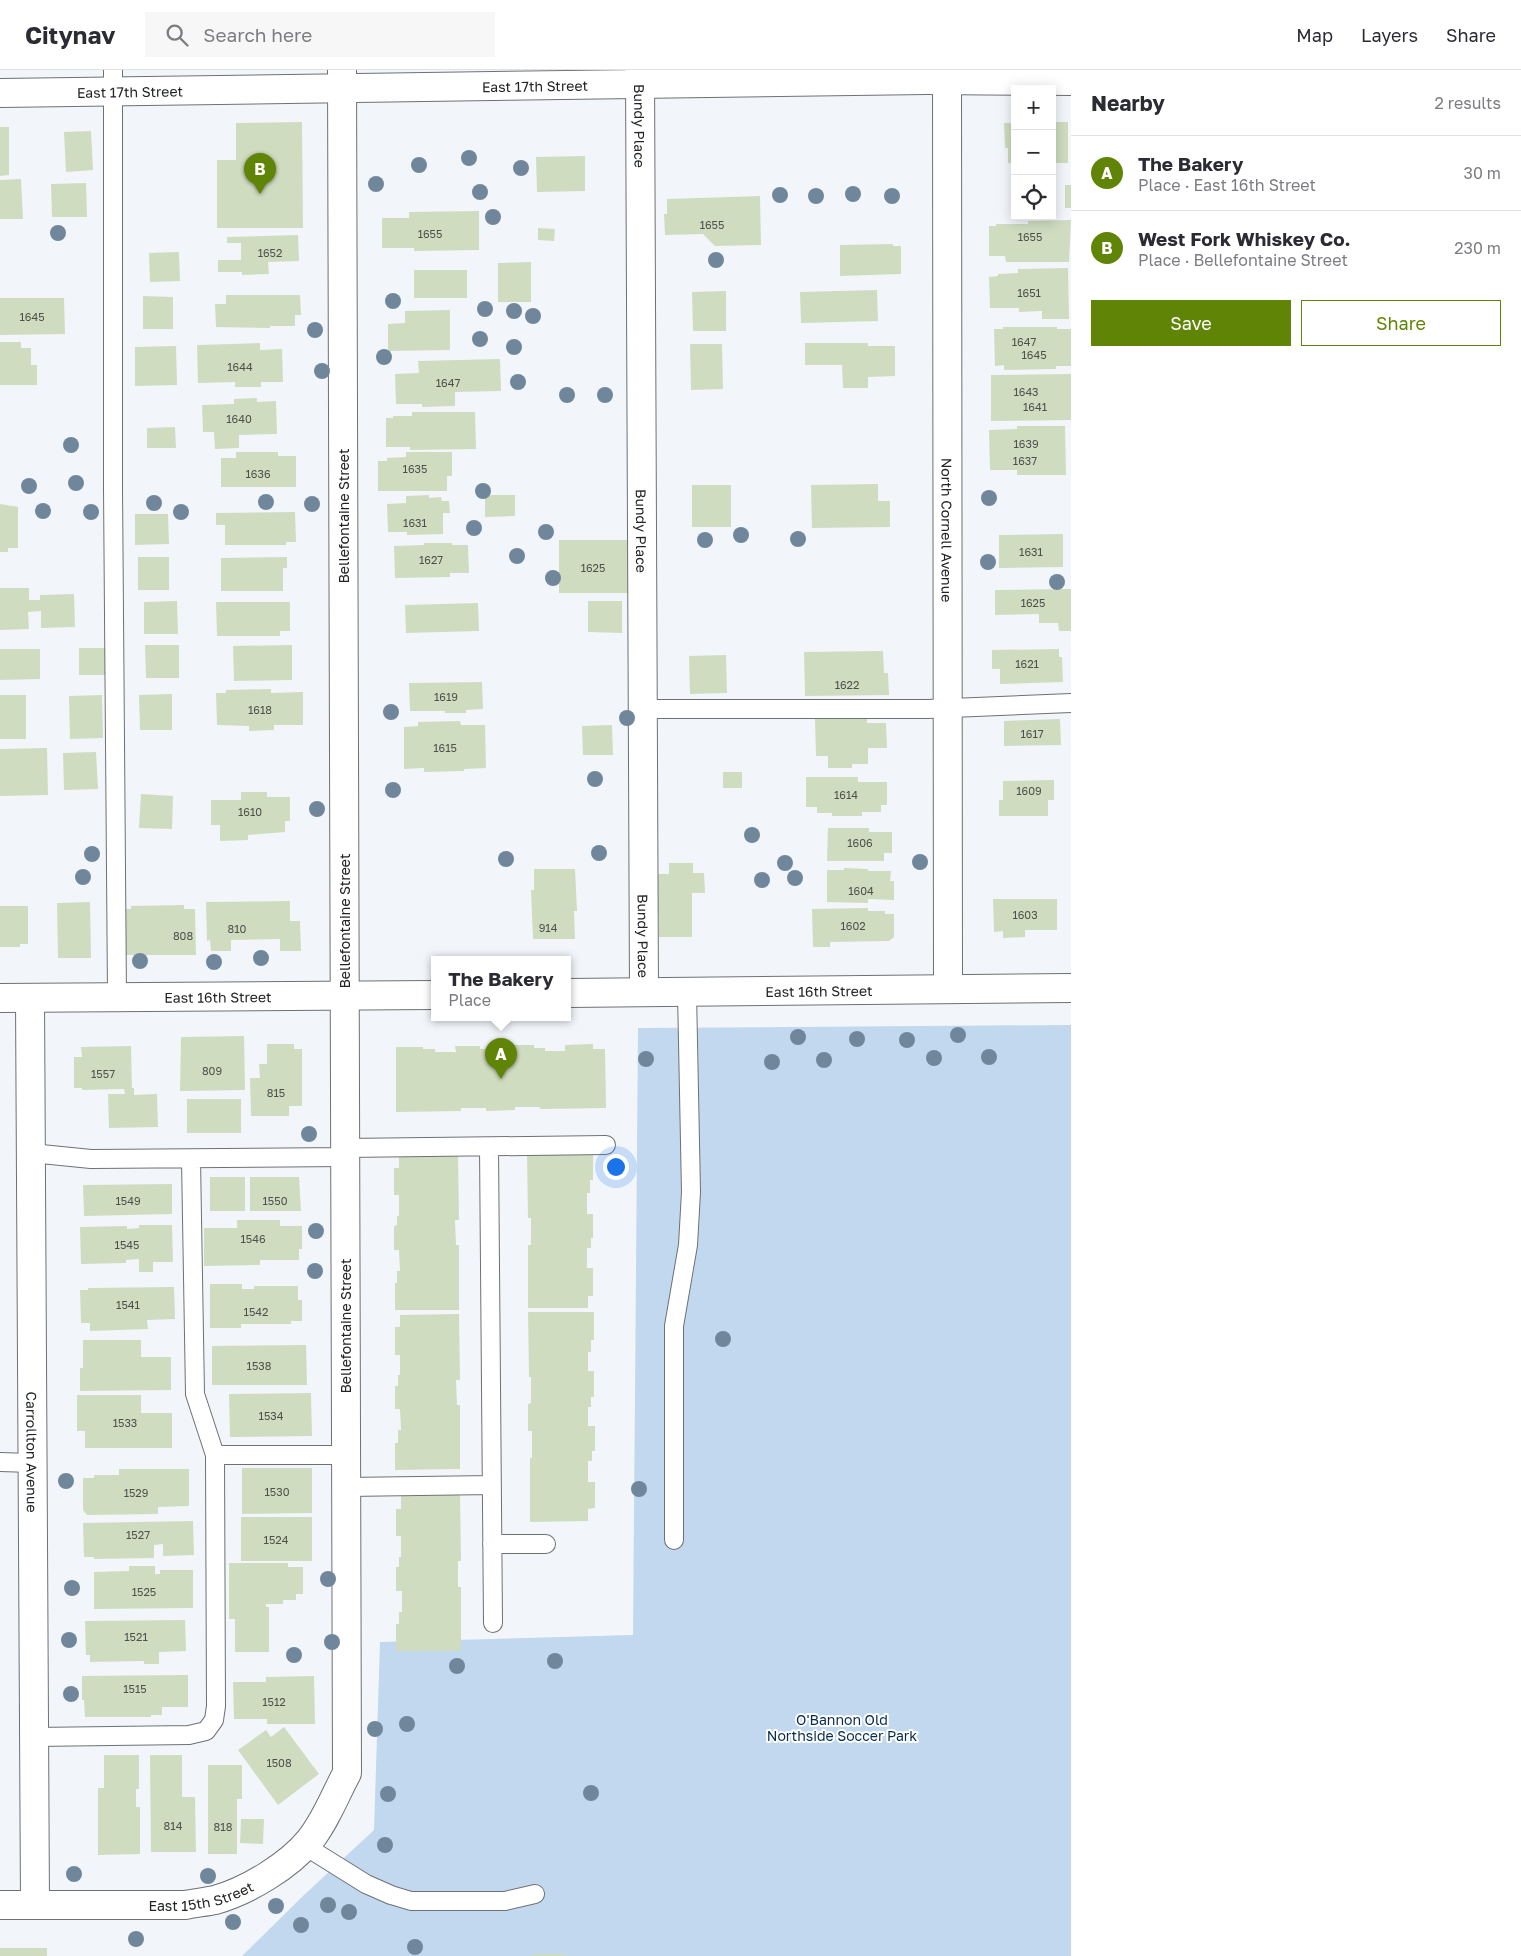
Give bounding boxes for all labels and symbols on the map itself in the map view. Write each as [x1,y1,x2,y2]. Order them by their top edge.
street label: East 17th Street [482,76,588,95]
street label: East 17th Street [77,82,183,100]
street label: Bundy Place [632,84,649,168]
pin: B [244,153,276,194]
house number: 1655 [700,218,724,231]
house number: 1655 [418,227,442,240]
house number: 1655 [1018,230,1042,243]
house number: 1652 [258,246,282,259]
house number: 1651 [1017,286,1041,299]
house number: 1645 [19,310,45,323]
house number: 1647 [1012,335,1036,348]
house number: 1645 [1021,348,1047,361]
house number: 1644 [227,360,253,373]
house number: 1647 [436,376,460,389]
house number: 1643 [1013,385,1039,398]
house number: 1641 [1023,400,1047,413]
house number: 1640 [226,412,252,425]
house number: 1639 [1013,437,1039,450]
street label: Bellefontaine Street [335,448,352,584]
house number: 1637 [1013,454,1037,467]
street label: North Cornell Avenue [939,458,956,602]
house number: 1635 [403,462,427,475]
house number: 1636 [245,467,271,480]
street label: Bundy Place [633,489,651,573]
house number: 1631 [403,516,427,529]
house number: 1631 [1019,545,1043,558]
house number: 1627 [419,553,443,566]
house number: 1625 [581,561,605,574]
house number: 1625 [1021,596,1045,609]
house number: 1621 [1015,657,1039,670]
house number: 1622 [835,678,859,691]
house number: 1619 [434,690,458,703]
house number: 1618 [248,703,272,716]
house number: 1617 [1020,727,1044,740]
house number: 1615 [433,741,457,754]
house number: 1609 [1016,784,1042,797]
house number: 1614 [834,788,858,801]
house number: 1610 [238,805,262,818]
house number: 1606 [847,836,873,849]
street label: Bellefontaine Street [336,853,353,989]
house number: 1604 [848,884,874,897]
street label: Bundy Place [635,894,652,978]
house number: 1603 [1012,908,1038,921]
house number: 1602 [840,919,866,932]
house number: 914 [539,921,558,934]
house number: 810 [228,922,247,935]
house number: 808 [173,929,193,942]
street label: East 16th Street [765,981,873,1000]
street label: East 16th Street [164,988,272,1005]
pin: A [485,1038,517,1079]
house number: 809 [202,1064,222,1077]
house number: 1557 [91,1067,115,1080]
house number: 815 [267,1086,285,1099]
your location [603,1154,629,1180]
house number: 1549 [115,1194,141,1207]
house number: 1550 [263,1194,288,1207]
house number: 1546 [240,1232,266,1245]
house number: 1545 [115,1238,139,1251]
street label: Bellefontaine Street [337,1258,354,1394]
house number: 1541 [116,1298,140,1311]
house number: 1542 [244,1305,268,1318]
house number: 1538 [247,1359,272,1372]
street label: Carrollton Avenue [24,1391,41,1513]
house number: 1534 [259,1409,284,1422]
house number: 1533 [113,1416,137,1429]
house number: 1530 [265,1485,290,1498]
house number: 1529 [124,1486,148,1499]
house number: 1527 [126,1528,150,1541]
house number: 1524 [264,1533,289,1546]
house number: 1525 [132,1585,156,1598]
house number: 1521 [124,1630,148,1643]
house number: 1515 [123,1682,147,1695]
house number: 1512 [262,1695,286,1708]
park label: O'Bannon Old Northside Soccer Park [767,1711,917,1744]
house number: 1508 [266,1756,292,1769]
house number: 814 [164,1819,183,1832]
house number: 818 [214,1820,233,1833]
street label: East 15th Street [149,1877,256,1914]

